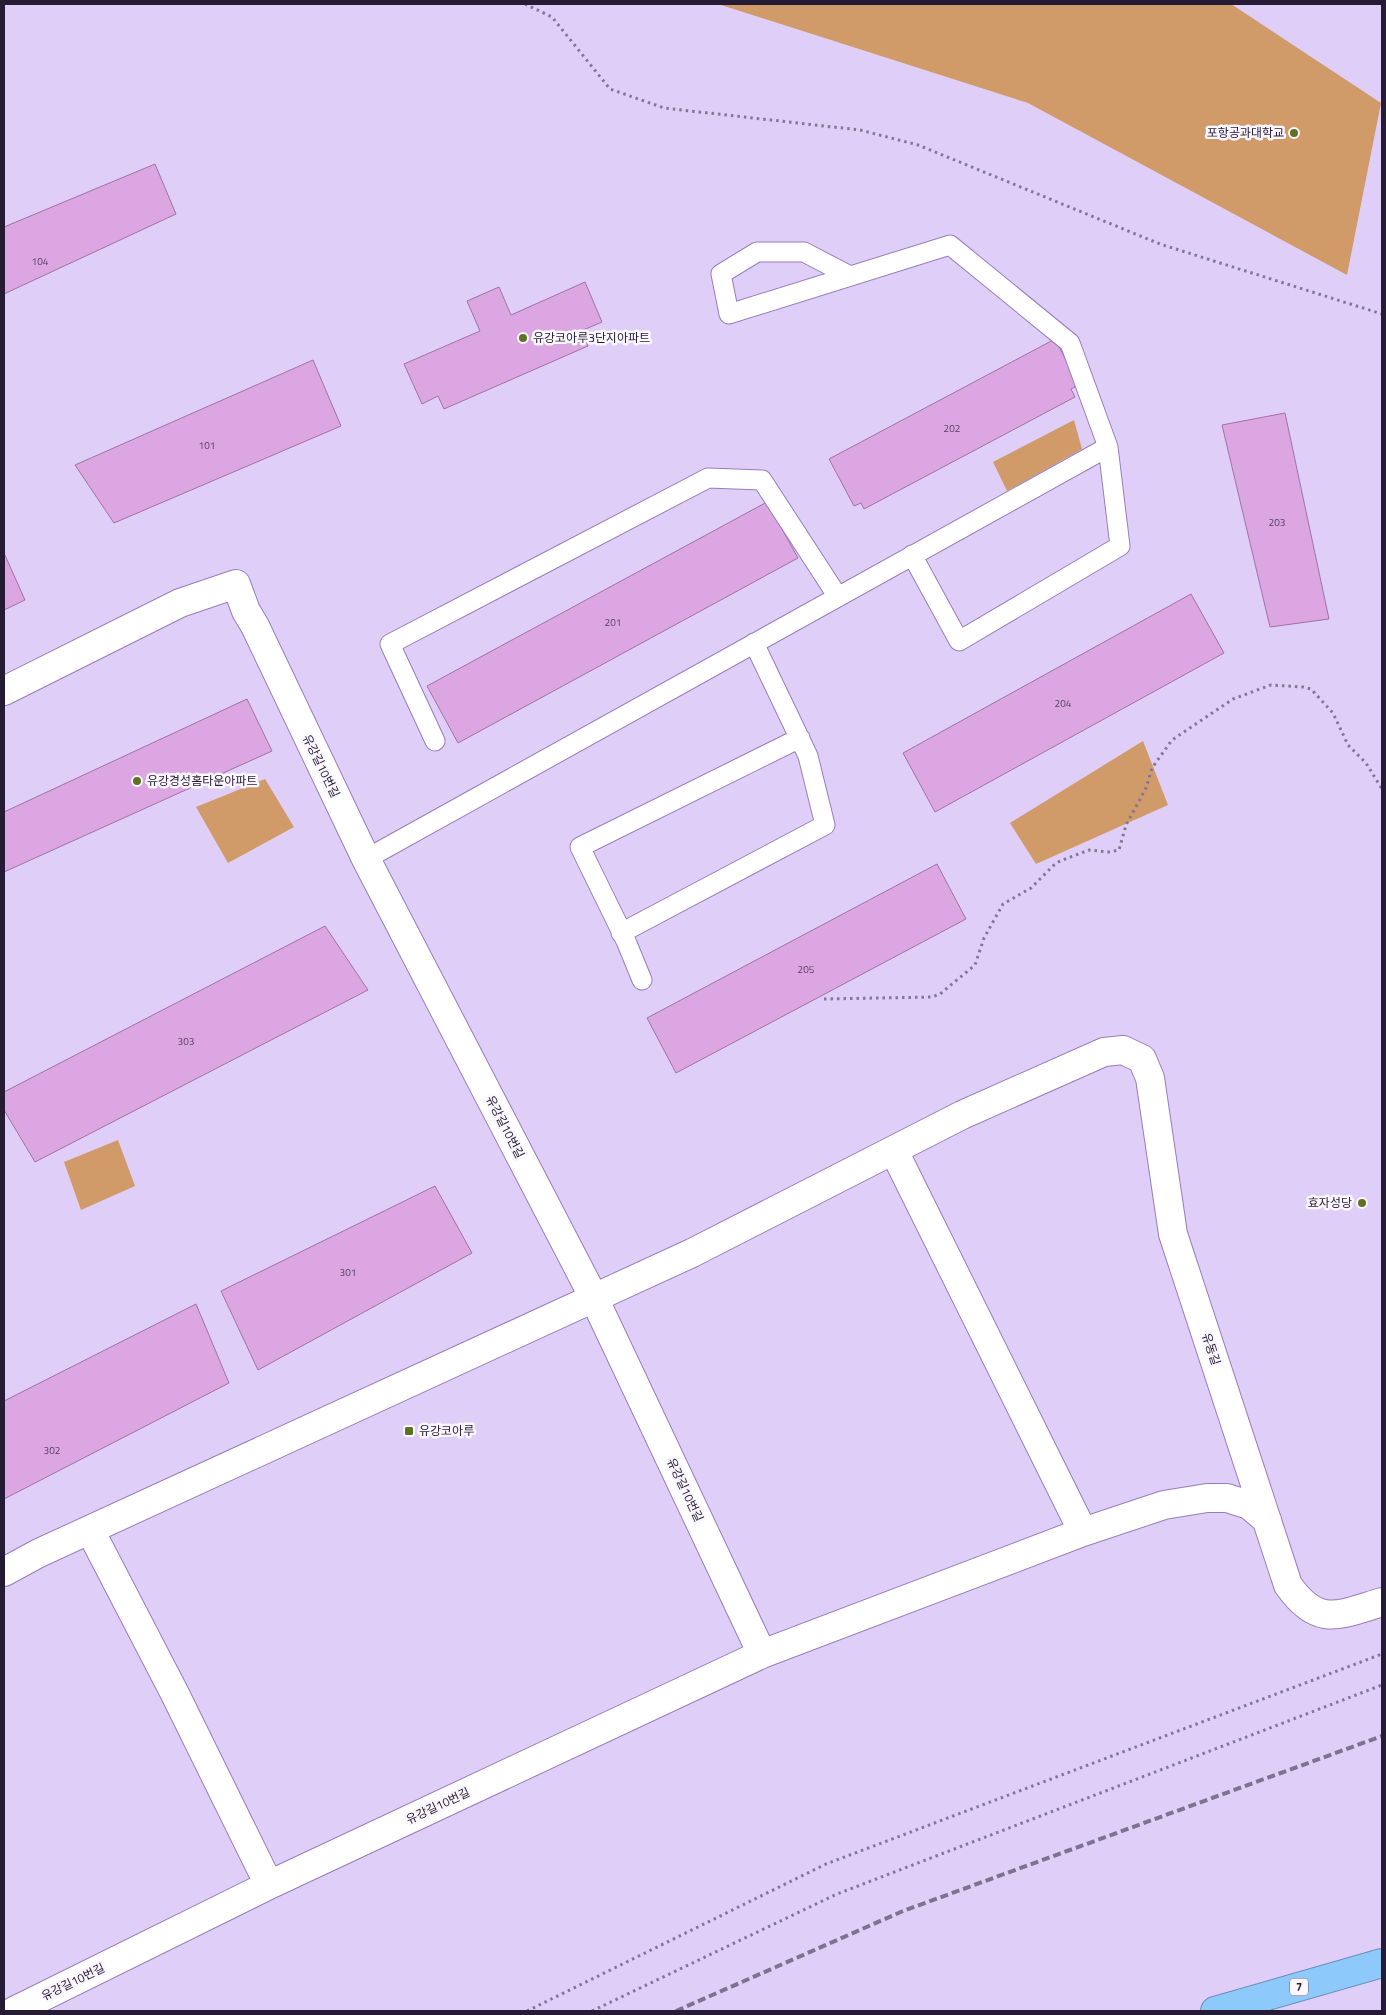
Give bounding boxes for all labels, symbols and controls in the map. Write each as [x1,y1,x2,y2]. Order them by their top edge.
place label: 포항공과대학교 [1207,123,1284,142]
marker: 포항공과대학교 [1288,127,1300,139]
house number: 104 [32,254,49,269]
place label: 유강코아루3단지아파트 [533,328,650,347]
marker: 유강코아루3단지아파트 [517,332,529,344]
house number: 202 [944,421,960,436]
house number: 101 [199,438,215,453]
house number: 203 [1269,515,1285,530]
house number: 201 [605,615,621,630]
house number: 204 [1055,696,1072,711]
street label: 유강길10번길 [298,731,345,801]
place label: 유강경성홈타운아파트 [147,771,257,790]
marker: 유강경성홈타운아파트 [131,775,143,787]
house number: 205 [798,962,815,977]
house number: 303 [178,1034,194,1049]
street label: 유강길10번길 [481,1092,529,1162]
place label: 효자성당 [1308,1193,1352,1212]
marker: 효자성당 [1356,1197,1368,1209]
house number: 301 [340,1265,356,1280]
street label: 유동길 [1197,1330,1226,1368]
place label: 유강코아루 [419,1421,474,1440]
marker: 유강코아루 [403,1425,415,1437]
house number: 302 [44,1443,60,1458]
street label: 유강길10번길 [662,1455,709,1525]
street label: 유강길10번길 [403,1782,473,1829]
street label: 유강길10번길 [38,1958,108,2005]
road number: 7 [1290,1978,1308,1995]

